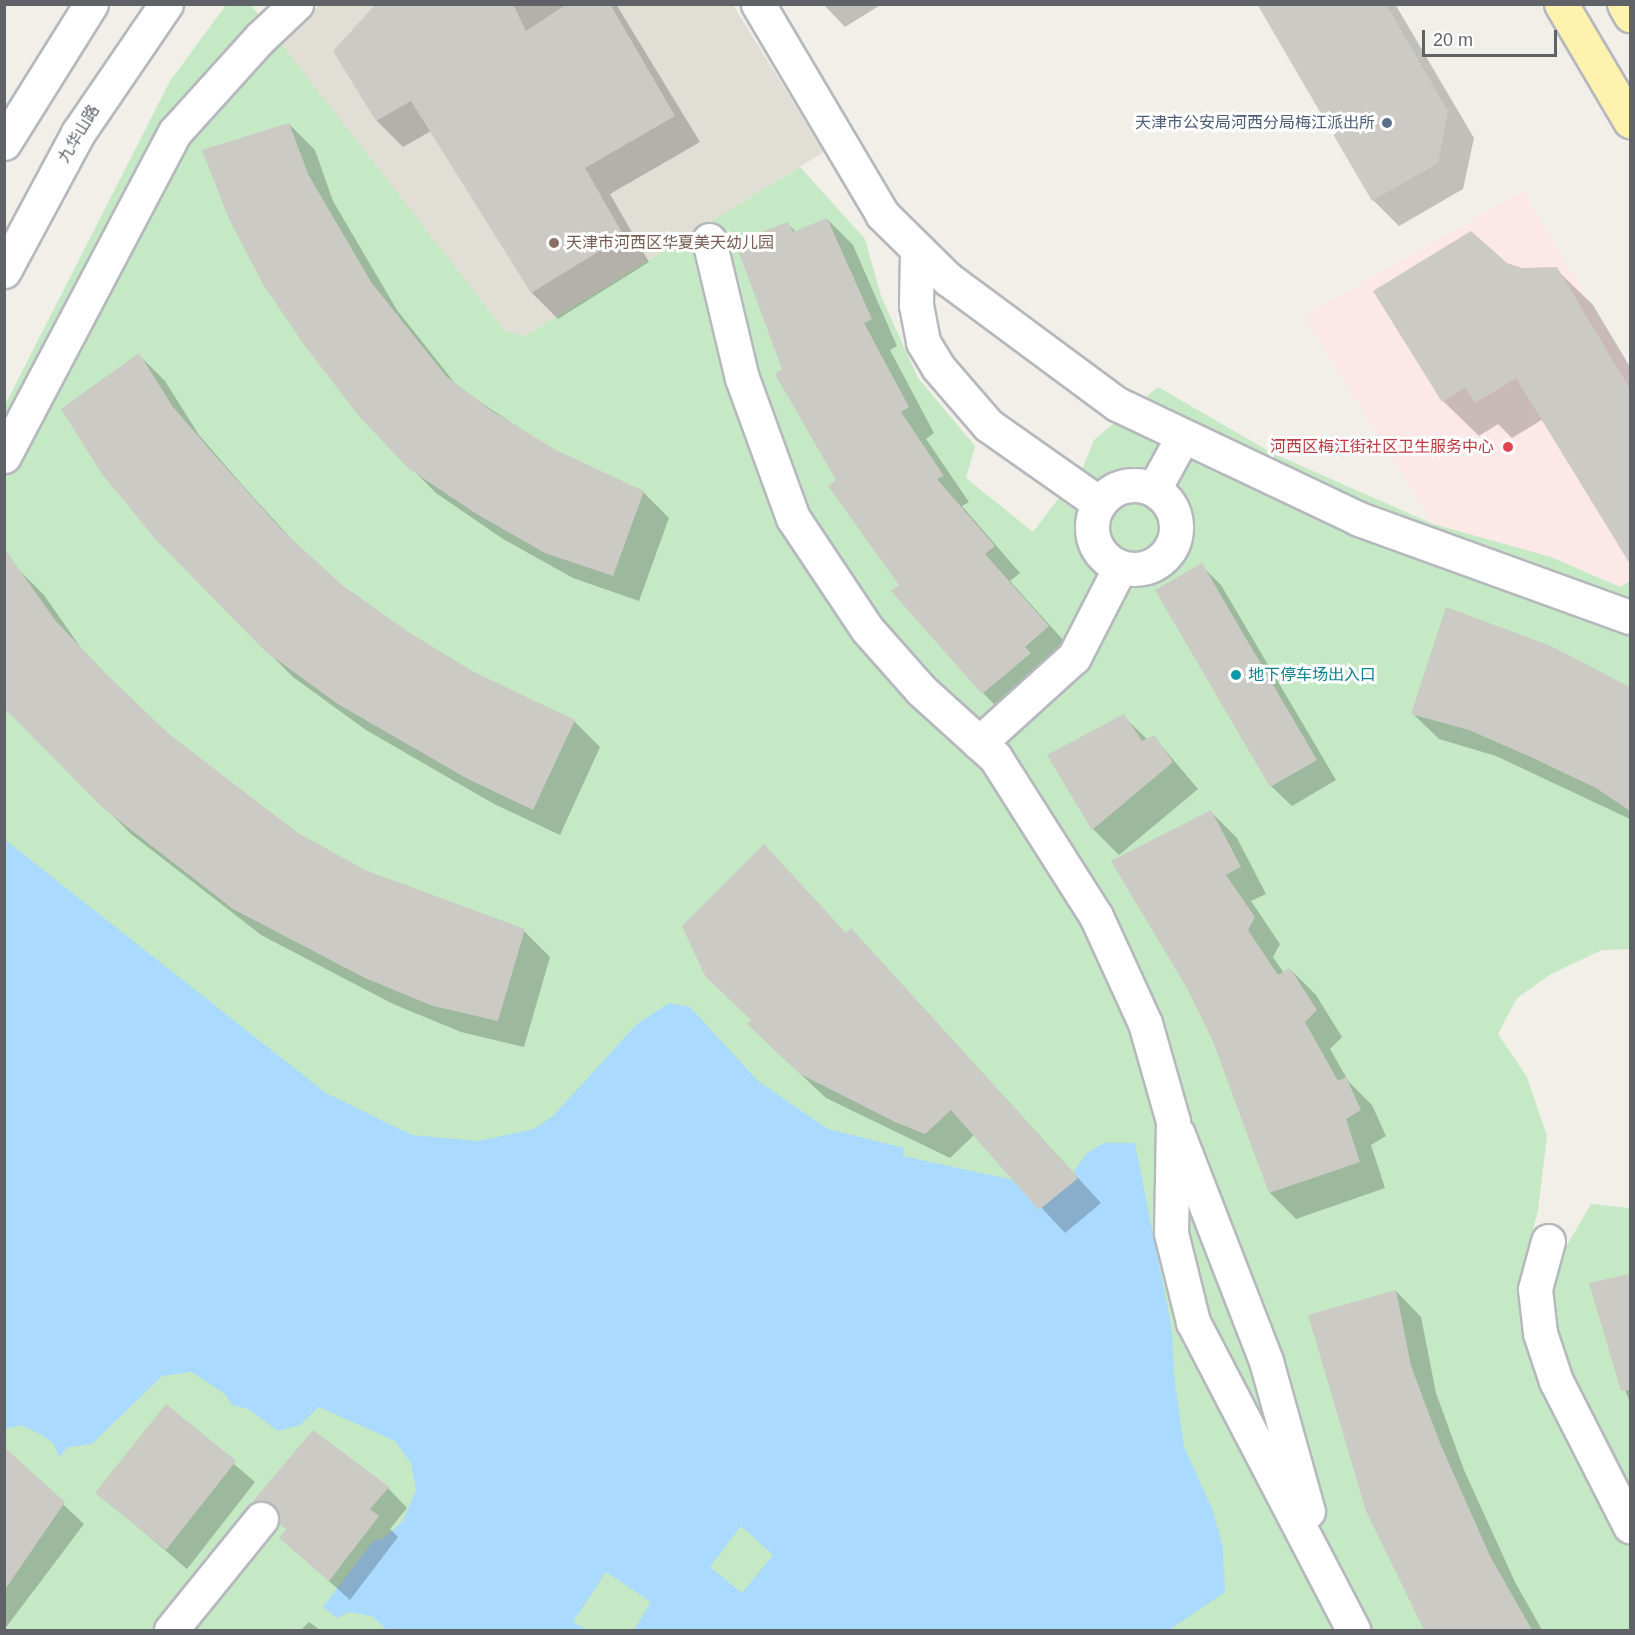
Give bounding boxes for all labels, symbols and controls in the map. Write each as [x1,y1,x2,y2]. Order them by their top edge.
scale bar [1425,18,1560,56]
text: 20 m [1433,30,1473,50]
street label: 九华山路 [54,102,104,166]
place label: 天津市公安局河西分局梅江派出所 [1135,113,1375,133]
marker: 天津市公安局河西分局梅江派出所 [1380,116,1394,130]
place label: 天津市河西区华夏美天幼儿园 [566,233,774,253]
marker: 天津市河西区华夏美天幼儿园 [547,236,561,250]
place label: 河西区梅江街社区卫生服务中心 [1270,437,1494,457]
marker: 河西区梅江街社区卫生服务中心 [1499,438,1517,456]
place label: 地下停车场出入口 [1248,665,1376,685]
marker: 地下停车场出入口 [1229,668,1243,682]

